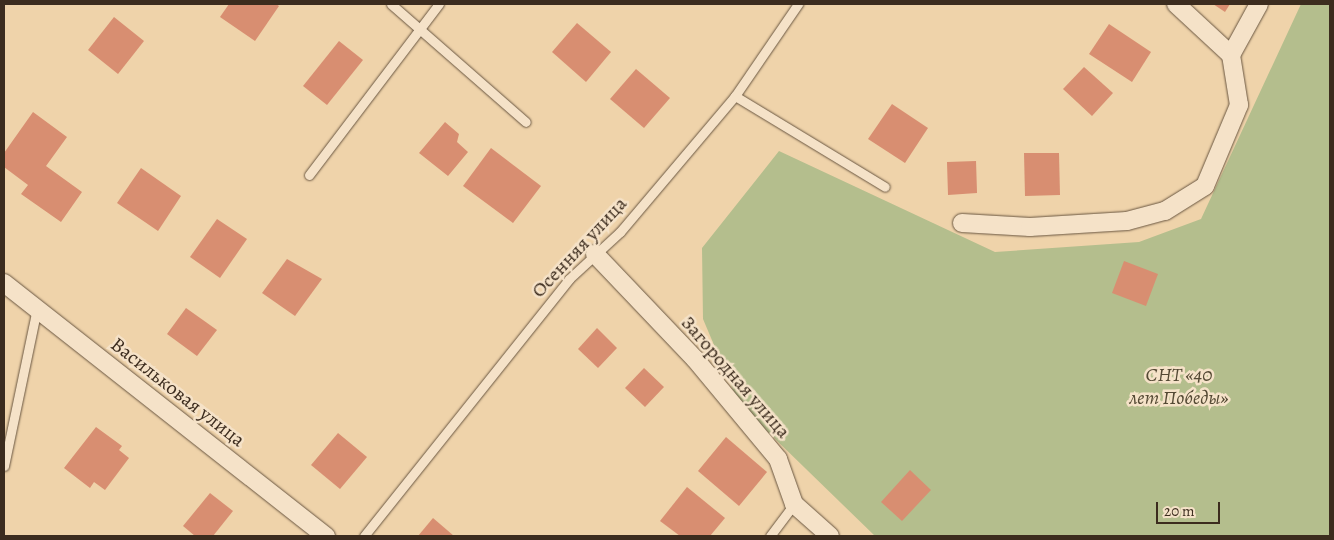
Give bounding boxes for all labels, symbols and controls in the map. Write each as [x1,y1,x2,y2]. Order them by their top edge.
street label: Осенняя улица [526,192,632,302]
street label: Загородная улица [676,311,796,443]
street label: Васильковая улица [106,332,250,452]
park label: СНТ «40 лет Победы» [1129,363,1229,410]
scale bar [1159,492,1223,524]
text: 20 m [1164,501,1195,521]

